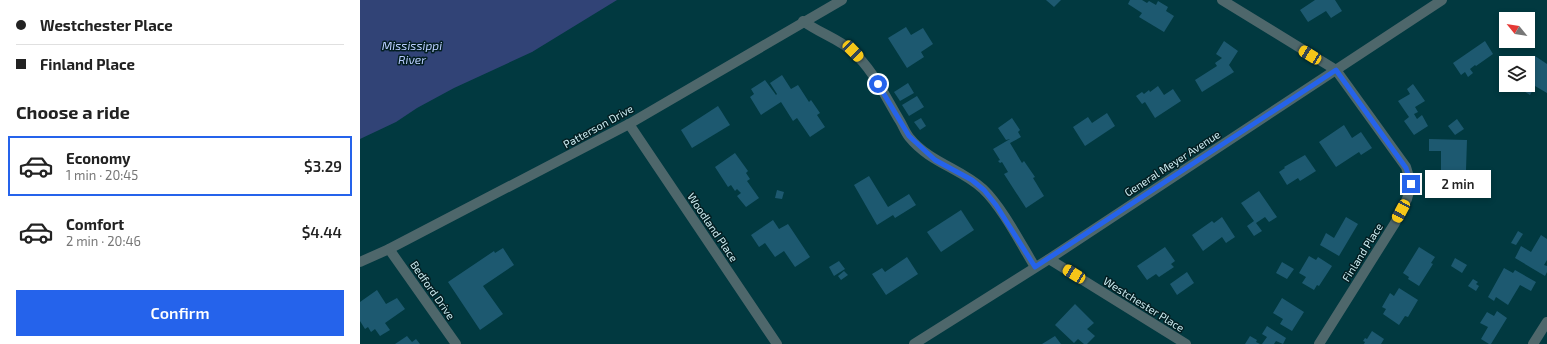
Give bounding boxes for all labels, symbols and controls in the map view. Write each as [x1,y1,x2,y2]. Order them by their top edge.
north arrow [1499,12,1535,48]
map controls [1499,12,1535,92]
text: Westchester Place [40,16,173,34]
water label: Mississippi River [382,38,442,66]
car [840,38,866,64]
car [1297,44,1323,66]
text: Finland Place [40,55,135,73]
button: layers [1499,56,1535,92]
route start [869,75,887,93]
text: Choose a ride [16,101,130,123]
street label: Patterson Drive [561,101,635,151]
street label: General Meyer Avenue [1122,127,1222,199]
icon: car [18,148,54,184]
text: Economy [66,149,131,167]
text: $3.29 [304,157,342,175]
text: 1 min · 20:45 [66,167,138,183]
callout: 2 min [1425,170,1491,198]
route end [1402,175,1420,193]
text: 2 min [1442,176,1474,192]
street label: Woodland Place [685,190,741,264]
car [1390,198,1412,224]
icon: car [18,214,54,250]
text: Comfort [66,215,124,233]
street label: Finland Place [1339,220,1385,284]
text: $4.44 [302,223,342,241]
text: 2 min · 20:46 [66,233,141,249]
street label: Bedford Drive [408,258,458,322]
car [1061,263,1087,285]
street label: Westchester Place [1101,274,1187,334]
button: Confirm [16,290,344,336]

